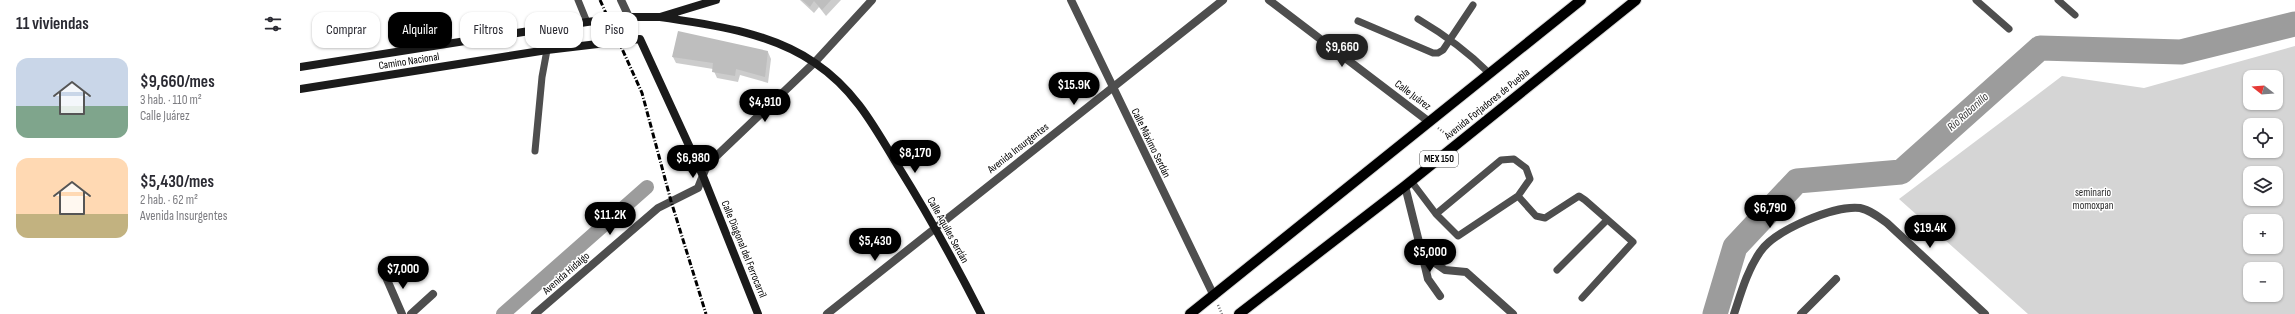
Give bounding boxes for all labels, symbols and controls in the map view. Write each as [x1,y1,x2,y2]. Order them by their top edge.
chip: Comprar [312,12,380,48]
chip: Alquilar [388,12,452,48]
chip: Filtros [460,12,517,48]
chip: Nuevo [525,12,583,48]
chip: Piso [591,12,638,48]
icon: filters [262,13,284,35]
text: 11 viviendas [16,14,89,34]
pin: $9,660 [1309,34,1375,68]
text: $9,660 [1325,39,1359,55]
street label: Camino Nacional [378,50,440,72]
street label: Avenida Forjadores de Puebla [1441,66,1532,143]
north arrow [2243,70,2283,110]
map controls [2243,70,2283,302]
text: $9,660/mes [140,72,215,92]
pin: $15.9K [1041,72,1107,106]
icon: home [48,74,96,122]
text: $15.9K [1058,77,1090,93]
street label: Calle Juárez [1392,77,1434,113]
pin: $4,910 [732,89,798,123]
water label: Río Rabanillo [1944,89,1992,135]
text: 3 hab. · 110 m² [140,92,202,108]
text: $4,910 [748,94,782,110]
street label: Calle Máximo Serdán [1129,106,1174,180]
text: Calle Juárez [140,108,190,124]
button: locate [2243,118,2283,158]
street label: Avenida Insurgentes [984,120,1051,177]
pin: $8,170 [882,140,948,174]
pin: $6,980 [660,145,726,179]
text: $8,170 [899,145,931,161]
text: $6,980 [676,150,710,166]
road number: MEX 150 [1420,151,1458,167]
button: layers [2243,166,2283,206]
text: $5,430/mes [140,172,214,192]
icon: home [48,174,96,222]
park label: seminario momoxpan [2073,186,2114,212]
text: 2 hab. · 62 m² [140,192,198,208]
street label: Calle Aquiles Serdán [924,195,972,266]
pin: $6,790 [1737,195,1803,229]
street label: Calle Diagonal del Ferrocarril [719,198,769,300]
text: $6,790 [1753,200,1787,216]
pin: $11.2K [577,202,643,236]
text: $11.2K [594,207,626,223]
text: Avenida Insurgentes [140,208,227,224]
button: + [2243,214,2283,254]
pin: $19.4K [1897,215,1963,249]
text: $19.4K [1913,220,1947,236]
pin: $5,430 [842,228,908,262]
text: $5,430 [858,233,892,249]
pin: $5,000 [1397,239,1463,273]
text: $5,000 [1413,244,1447,260]
street label: Avenida Hidalgo [539,249,592,298]
pin: $7,000 [370,256,436,290]
text: $7,000 [387,261,419,277]
button: − [2243,262,2283,302]

